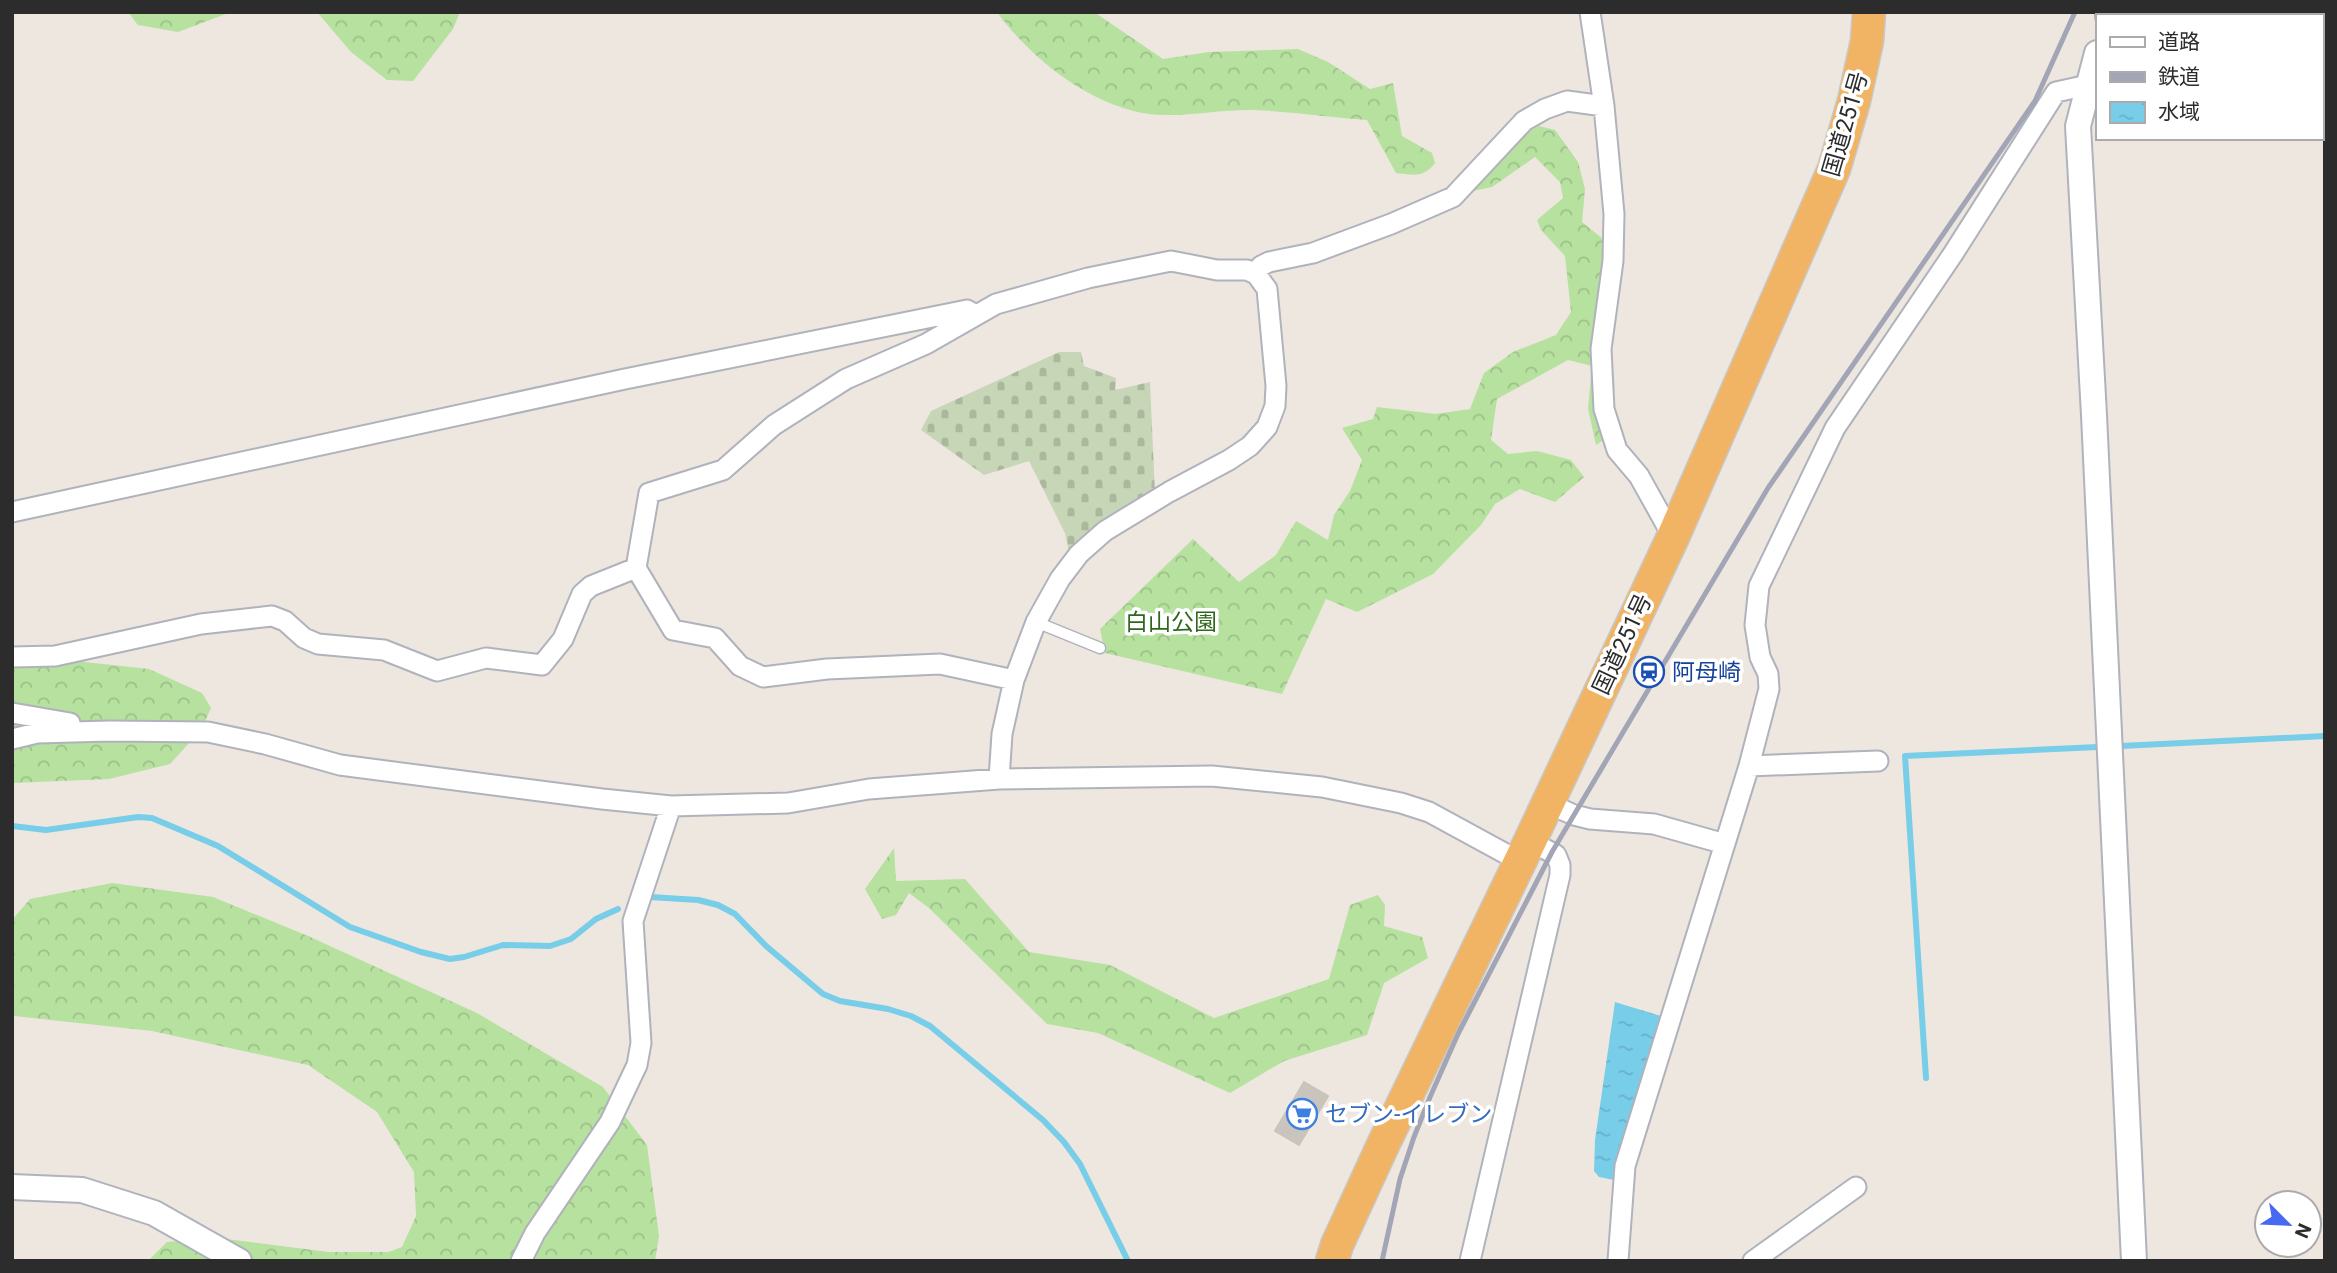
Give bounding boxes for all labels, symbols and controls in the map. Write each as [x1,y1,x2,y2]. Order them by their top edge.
legend [2096,14,2323,140]
text: 道路 [2158,30,2200,54]
text: 鉄道 [2158,65,2200,89]
street label: 国道251号 [1818,69,1873,180]
text: 水域 [2158,100,2200,124]
street label: 国道251号 [1587,590,1657,699]
park label: 白山公園 [1125,609,1217,636]
station icon: 阿母崎 [1632,655,1666,689]
place label: 阿母崎 [1672,659,1741,686]
supermarket icon: セブン-イレブン [1285,1097,1319,1131]
place label: セブン-イレブン [1325,1101,1492,1128]
north arrow [2253,1189,2323,1259]
text: N [2290,1220,2316,1242]

